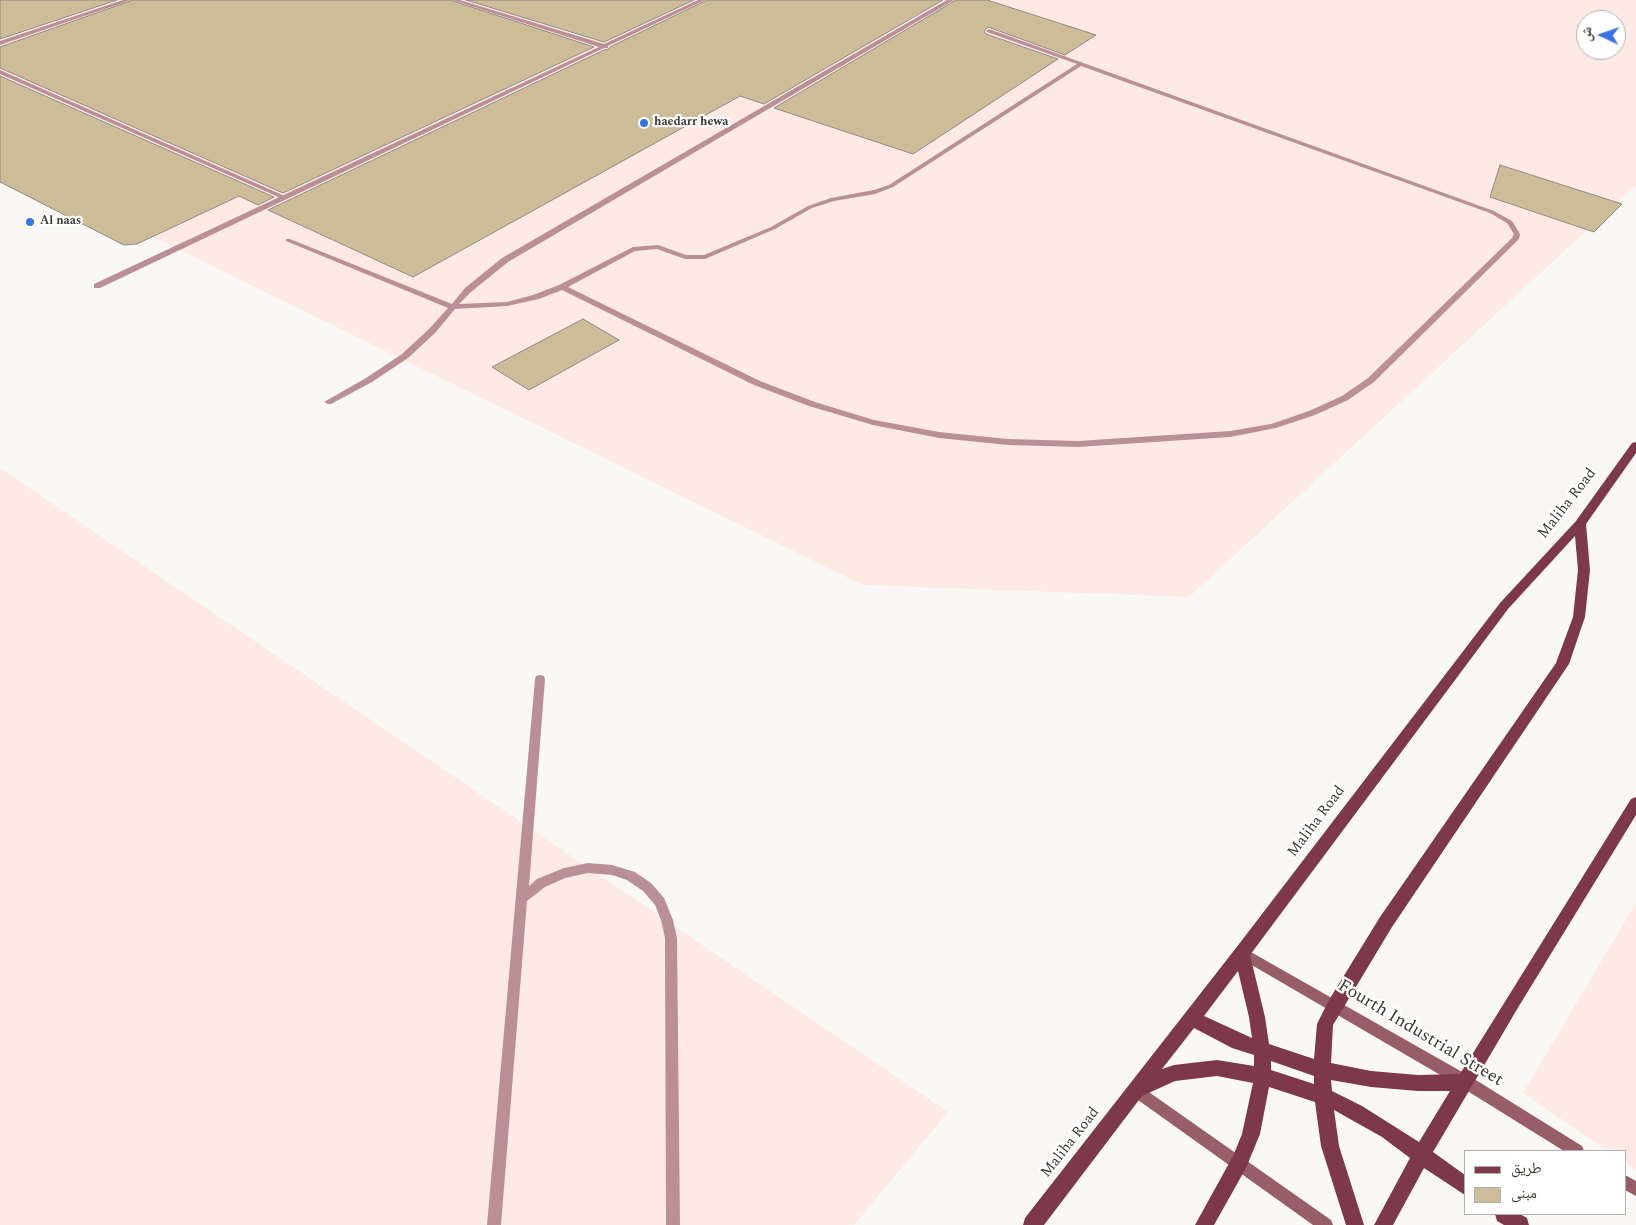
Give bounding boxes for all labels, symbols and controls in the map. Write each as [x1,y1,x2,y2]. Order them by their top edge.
north arrow [1576,10,1626,60]
text: ش [1576,26,1597,42]
place label: haedarr hewa [654,116,728,130]
marker: haedarr hewa [638,117,650,129]
place label: Al naas [40,215,81,229]
marker: Al naas [24,216,36,228]
street label: Maliha Road [1535,465,1601,543]
street label: Maliha Road [1284,783,1350,861]
street label: Fourth Industrial Street [1333,976,1507,1092]
street label: Maliha Road [1038,1104,1104,1182]
legend [1464,1150,1626,1215]
text: طريق [1511,1157,1542,1180]
text: مبنى [1511,1182,1537,1205]

